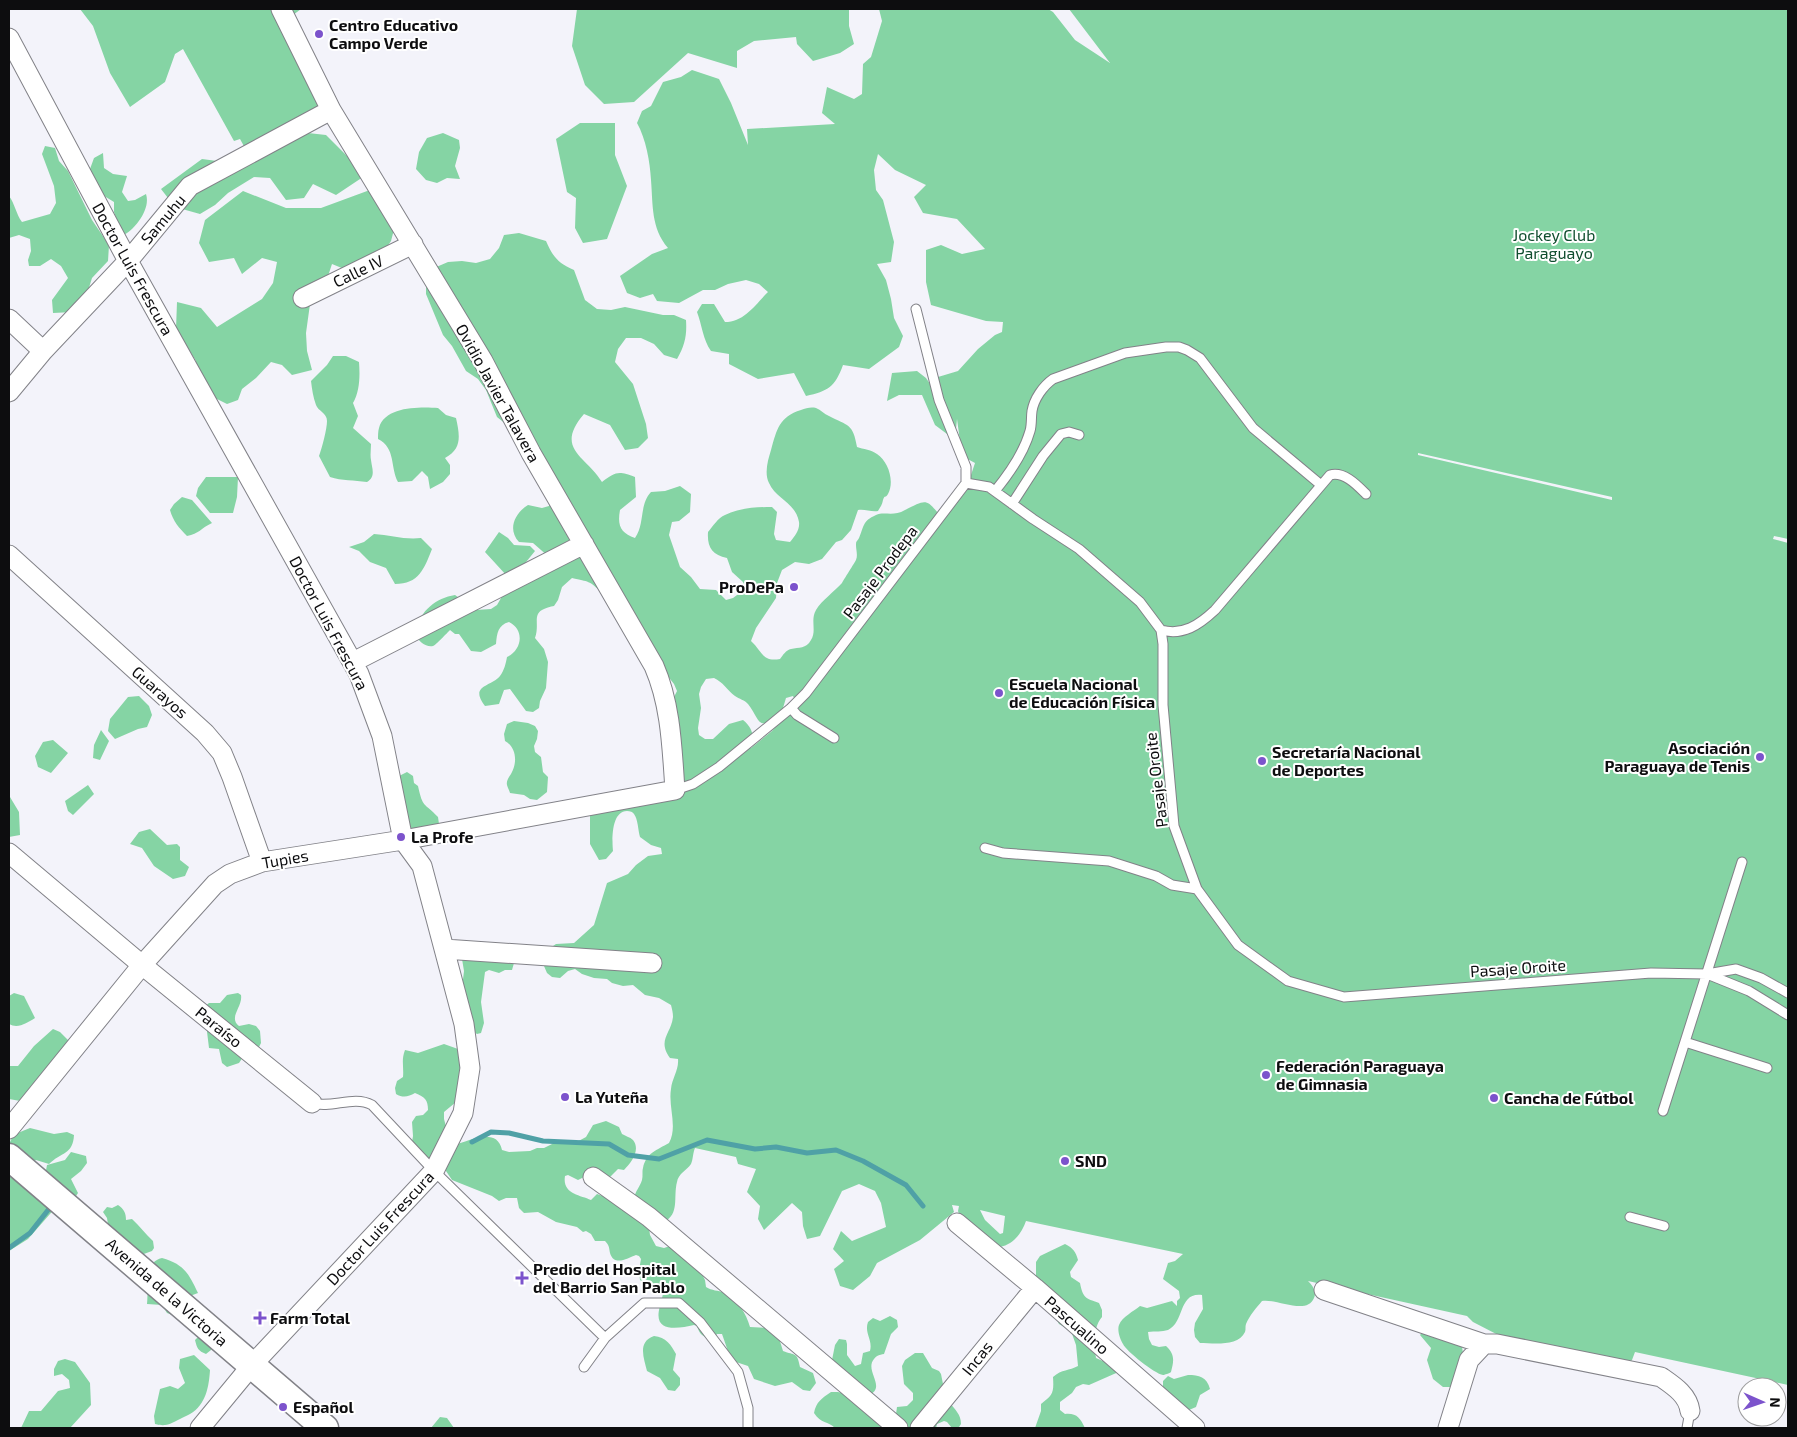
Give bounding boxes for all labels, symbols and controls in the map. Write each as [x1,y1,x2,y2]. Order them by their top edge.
place label: Centro Educativo Campo Verde [329,15,458,52]
marker: Centro Educativo Campo Verde [313,28,325,40]
street label: Samuhu [136,190,189,248]
street label: Doctor Luis Frescura [89,199,178,338]
park label: Jockey Club Paraguayo [1513,225,1595,262]
street label: Calle IV [330,250,386,291]
street label: Ovidio Javier Talavera [452,320,544,465]
street label: Pasaje Prodepa [838,521,922,623]
street label: Doctor Luis Frescura [286,553,373,693]
place label: ProDePa [719,577,784,596]
marker: ProDePa [788,581,800,593]
street label: Guarayos [128,662,192,722]
place label: Escuela Nacional de Educación Física [1009,674,1155,711]
marker: Escuela Nacional de Educación Física [993,687,1005,699]
street label: Pasaje Oroite [1140,731,1172,829]
place label: Asociación Paraguaya de Tenis [1605,738,1750,776]
place label: Secretaría Nacional de Deportes [1272,742,1421,779]
marker: Asociación Paraguaya de Tenis [1754,751,1766,763]
marker: Secretaría Nacional de Deportes [1256,755,1268,767]
place label: La Profe [411,827,474,846]
marker: La Profe [395,831,407,843]
street label: Tupies [260,845,310,872]
street label: Pasaje Oroite [1469,955,1567,981]
street label: Paraíso [192,1002,246,1051]
place label: Federación Paraguaya de Gimnasia [1276,1056,1444,1093]
marker: Federación Paraguaya de Gimnasia [1260,1069,1272,1081]
place label: La Yuteña [575,1087,648,1106]
place label: Cancha de Fútbol [1504,1088,1634,1107]
marker: La Yuteña [559,1091,571,1103]
marker: Cancha de Fútbol [1488,1092,1500,1104]
place label: SND [1075,1151,1107,1170]
marker: SND [1059,1155,1071,1167]
street label: Doctor Luis Frescura [322,1167,437,1289]
street label: Avenida de la Victoria [102,1233,232,1350]
place label: Predio del Hospital del Barrio San Pablo [533,1259,685,1296]
marker: Predio del Hospital del Barrio San Pablo [515,1271,529,1285]
street label: Pascualino [1041,1291,1113,1358]
place label: Farm Total [270,1308,351,1327]
marker: Farm Total [254,1312,266,1324]
street label: Incas [957,1337,996,1379]
north arrow [1737,1377,1787,1427]
place label: Español [293,1397,355,1416]
text: N [1767,1397,1784,1408]
marker: Español [277,1401,289,1413]

